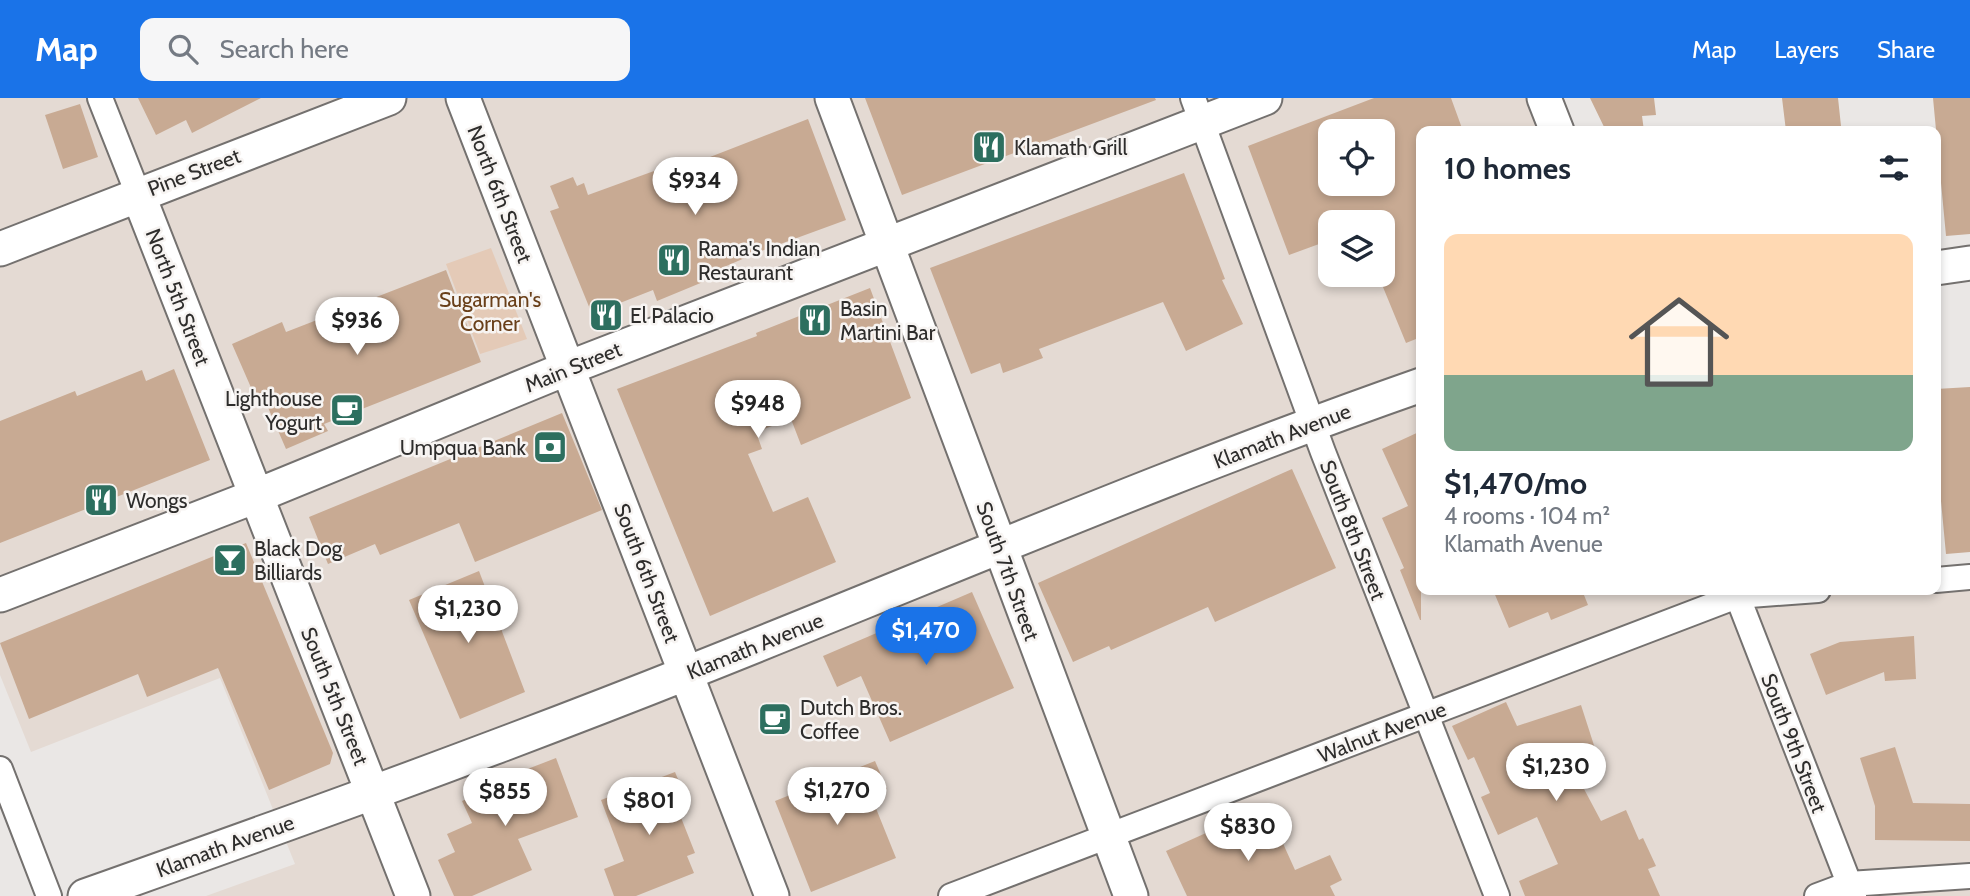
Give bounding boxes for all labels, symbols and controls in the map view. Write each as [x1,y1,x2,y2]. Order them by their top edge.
search box [140,18,630,81]
text: Map [35,29,98,69]
icon: search [164,30,202,68]
text: Search here [220,33,349,65]
text: Map [1692,35,1736,64]
text: Layers [1774,35,1839,64]
text: Share [1877,35,1935,64]
map controls [1318,119,1395,287]
button: locate [1318,119,1395,196]
street label: North 6th Street [462,122,538,266]
restaurant icon: Klamath Grill [970,128,1008,166]
place label: Klamath Grill [1014,135,1127,160]
street label: Pine Street [144,143,244,201]
icon: filters [1875,149,1913,187]
text: 10 homes [1444,150,1571,187]
pin: $934 [654,158,736,217]
text: $934 [669,166,721,194]
button: layers [1318,210,1395,287]
street label: North 5th Street [140,225,216,369]
place label: Rama's Indian Restaurant [698,236,820,285]
restaurant icon: Rama's Indian Restaurant [655,241,693,279]
icon: home [1616,279,1742,405]
park label: Sugarman's Corner [439,287,541,336]
restaurant icon: El Palacio [587,296,625,334]
place label: Basin Martini Bar [840,296,936,345]
pin: $936 [316,298,398,357]
restaurant icon: Basin Martini Bar [796,301,834,339]
place label: El Palacio [630,303,714,328]
text: $936 [331,306,383,334]
street label: Main Street [521,336,625,398]
pin: $948 [717,380,799,440]
place label: Lighthouse Yogurt [225,386,322,435]
text: $948 [731,389,785,417]
cafe icon: Lighthouse Yogurt [328,391,366,429]
street label: Klamath Avenue [1210,398,1354,474]
bank icon: Umpqua Bank [531,428,569,466]
place label: Umpqua Bank [400,435,527,460]
street label: South 8th Street [1315,456,1391,604]
text: $1,470/mo [1444,465,1587,502]
restaurant icon: Wongs [82,481,120,519]
place label: Wongs [126,488,188,513]
street label: South 7th Street [971,498,1045,644]
street label: South 6th Street [609,500,685,646]
text: 4 rooms · 104 m² [1444,502,1610,530]
text: Klamath Avenue [1444,530,1603,558]
place label: Black Dog Billiards [254,536,343,585]
bar icon: Black Dog Billiards [211,541,249,579]
pin: $1,230 [411,586,525,645]
text: $1,230 [434,594,502,622]
street label: Klamath Avenue [683,607,827,685]
pin: $1,470 [869,608,983,667]
text: $1,470 [891,616,961,644]
street label: South 5th Street [296,623,374,769]
street label: South 9th Street [1756,670,1832,816]
place label: Dutch Bros. Coffee [800,695,902,744]
street label: Walnut Avenue [1314,696,1450,768]
cafe icon: Dutch Bros. Coffee [756,700,794,738]
pin: $1,230 [1499,744,1613,803]
text: $1,230 [1522,752,1590,780]
pin: $855 [464,768,546,828]
pin: $1,270 [780,768,894,827]
text: $1,270 [803,776,871,804]
text: $855 [479,777,531,805]
pin: $801 [608,778,690,837]
text: $801 [623,786,675,814]
pin: $830 [1207,804,1289,863]
street label: Klamath Avenue [153,809,298,883]
text: $830 [1220,812,1276,840]

